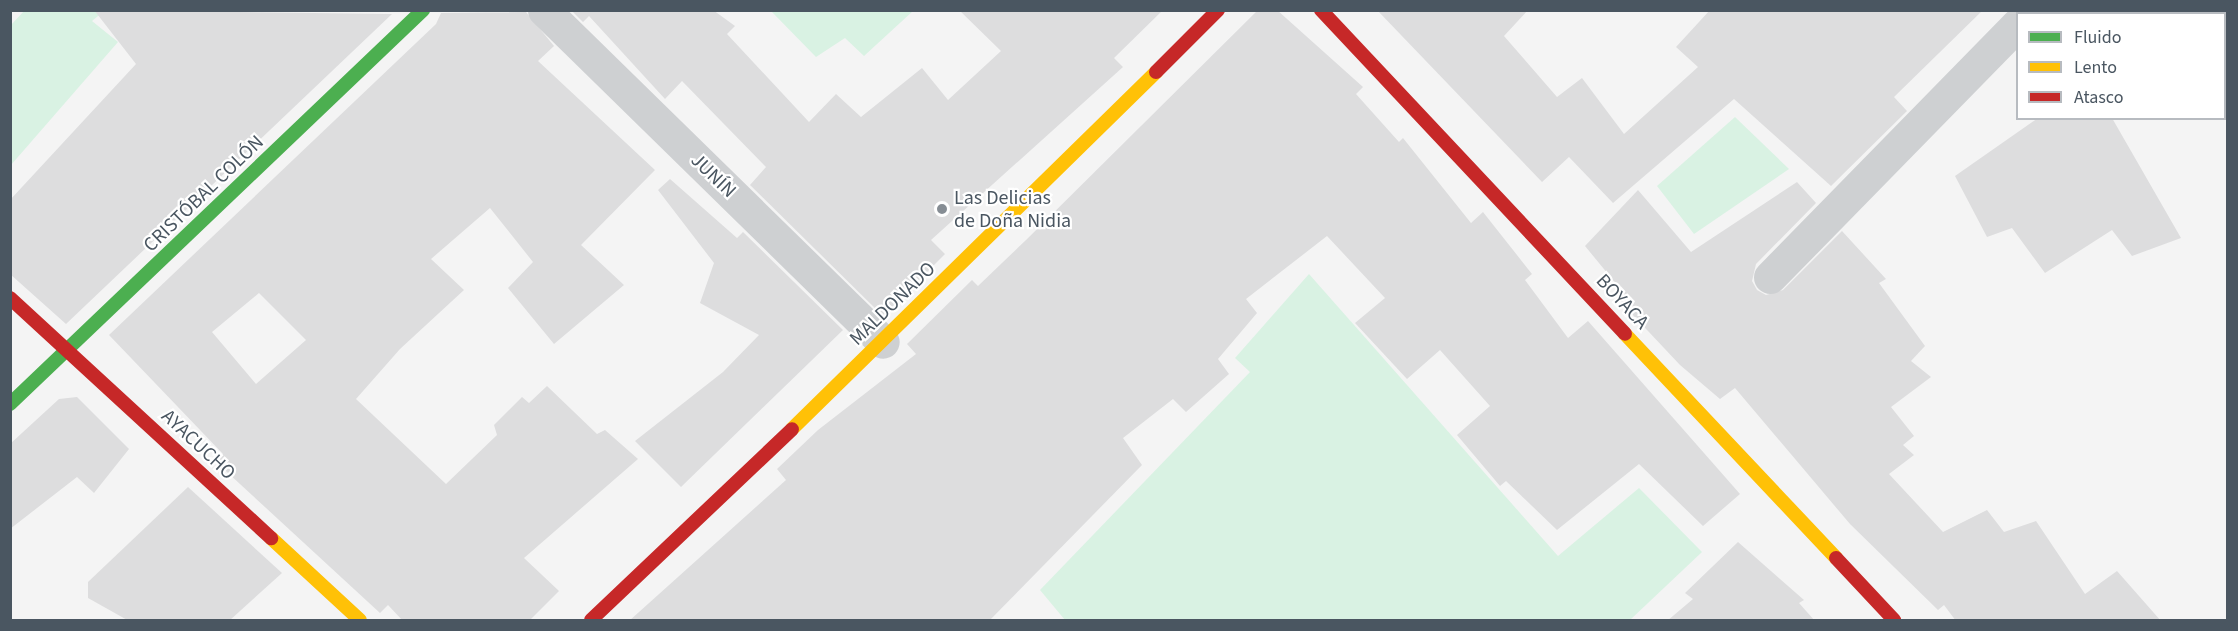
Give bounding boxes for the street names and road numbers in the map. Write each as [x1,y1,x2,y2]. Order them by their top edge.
street label: CRISTÓBAL COLÓN [139,131,269,257]
street label: JUNÍN [685,149,741,203]
street label: MALDONADO [845,257,941,351]
street label: BOYACA [1590,269,1654,335]
street label: AYACUCHO [156,405,240,485]

